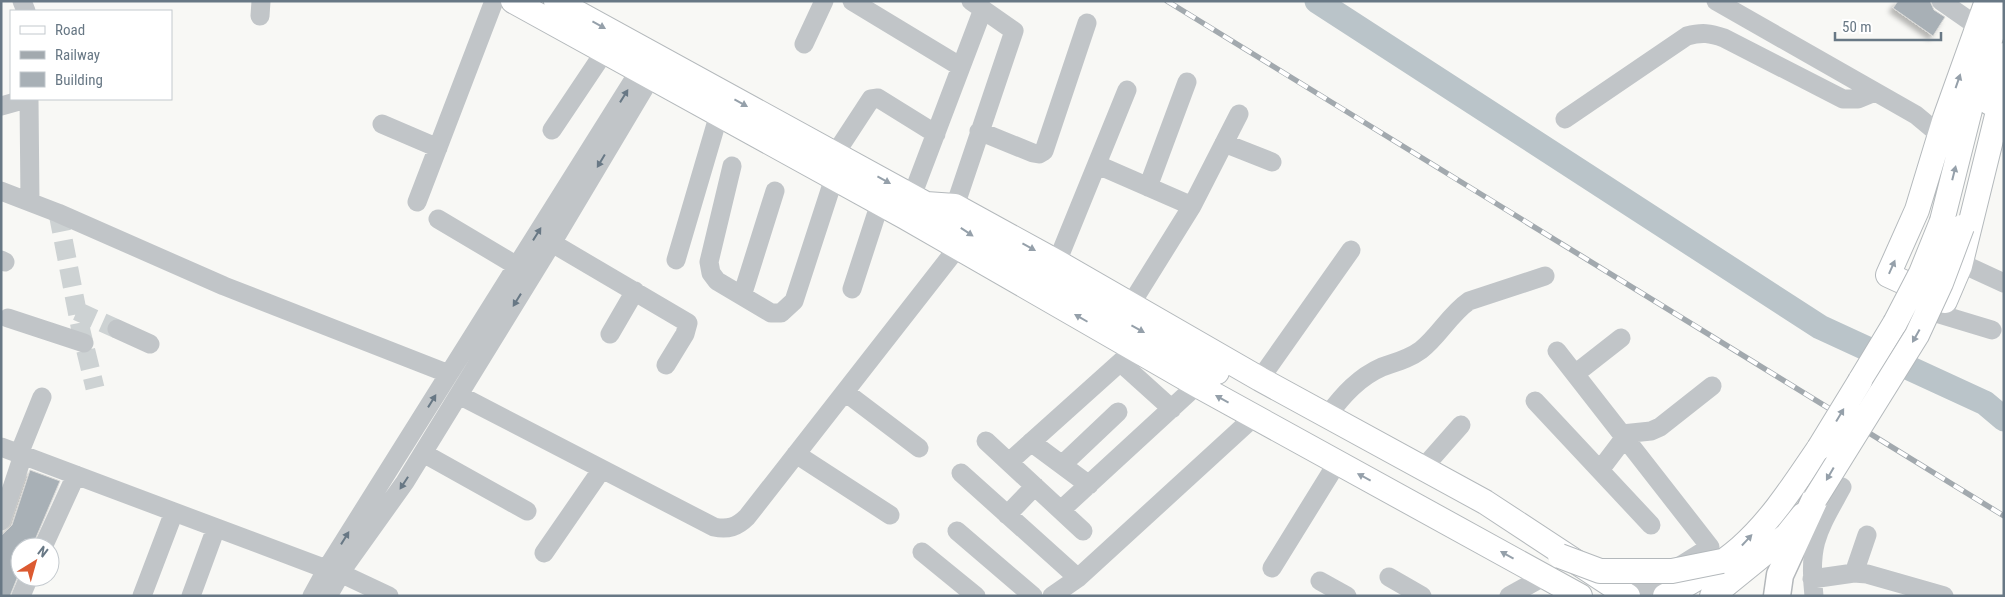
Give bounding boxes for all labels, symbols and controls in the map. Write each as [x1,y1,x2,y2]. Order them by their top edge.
legend [10,10,172,100]
scale bar [1835,10,1941,42]
text: 50 m [1842,18,1872,36]
one-way arrow [592,20,605,29]
text: Road [55,21,85,39]
text: Railway [55,46,100,64]
text: Building [55,71,103,89]
one-way arrow [1955,73,1962,88]
one-way arrow [619,90,628,103]
one-way arrow [735,98,748,107]
one-way arrow [597,155,606,168]
one-way arrow [1950,166,1958,181]
one-way arrow [877,176,891,185]
one-way arrow [532,227,542,240]
one-way arrow [960,227,973,236]
one-way arrow [1022,243,1037,251]
one-way arrow [1888,260,1896,274]
one-way arrow [512,294,521,307]
one-way arrow [1073,314,1088,322]
one-way arrow [1131,325,1146,333]
one-way arrow [1911,329,1920,343]
one-way arrow [427,394,437,407]
one-way arrow [1215,394,1228,403]
one-way arrow [1835,408,1844,421]
one-way arrow [1825,467,1834,480]
one-way arrow [1357,473,1371,481]
one-way arrow [399,477,409,490]
one-way arrow [341,532,350,545]
one-way arrow [1741,535,1753,547]
north arrow [10,537,60,587]
text: N [35,543,51,561]
one-way arrow [1500,550,1513,559]

